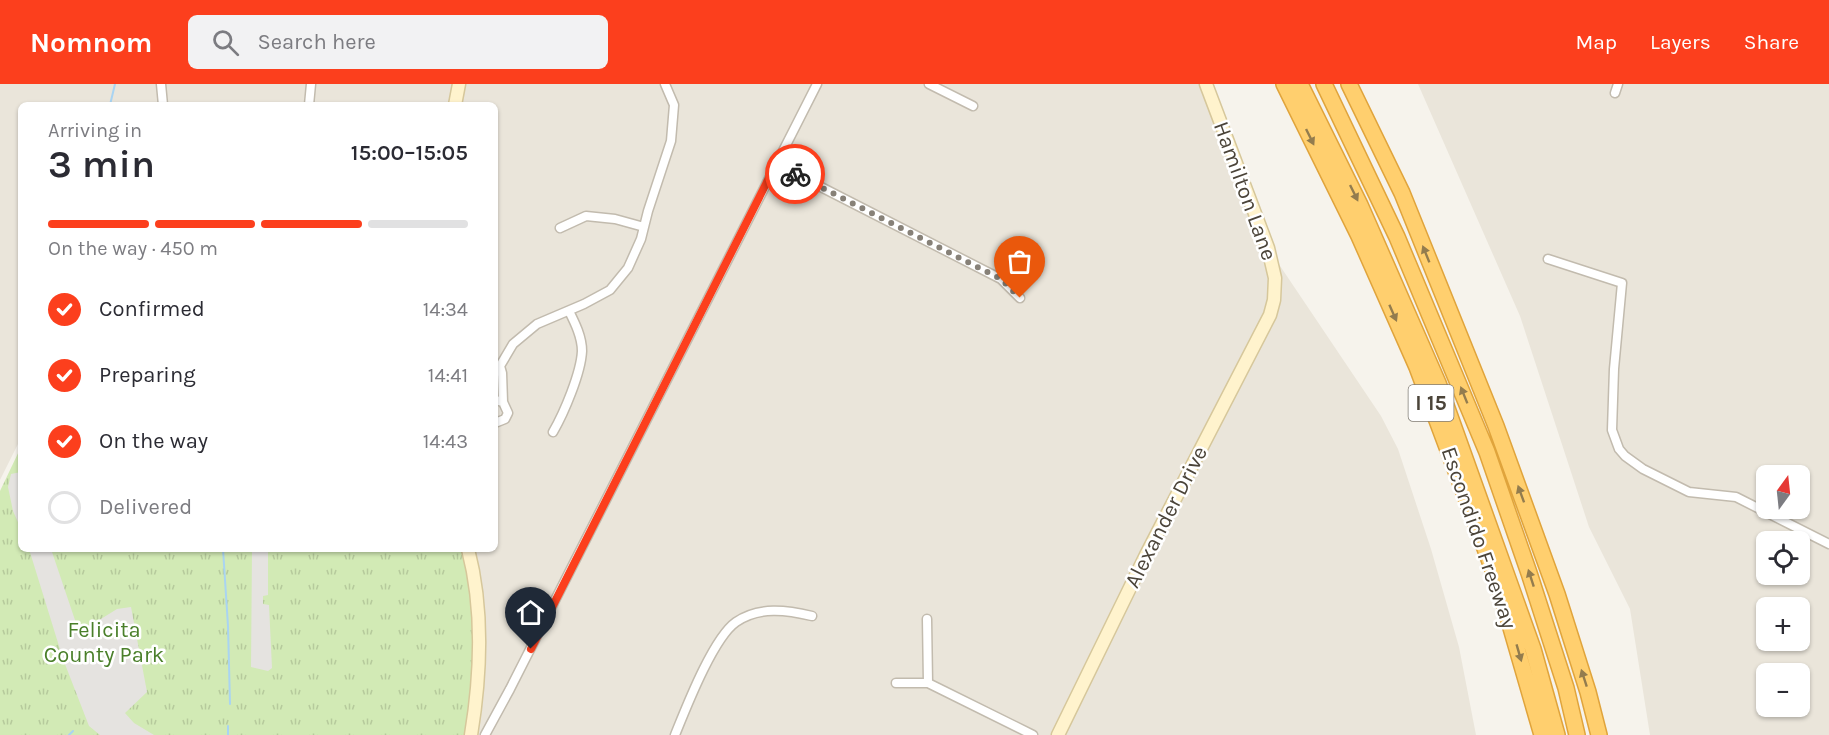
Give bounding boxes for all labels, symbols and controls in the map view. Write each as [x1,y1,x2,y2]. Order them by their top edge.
search box [188,15,608,69]
text: Nomnom [30,26,152,59]
icon: search [209,26,242,59]
text: Search here [257,29,376,55]
text: Map [1575,30,1617,54]
text: Layers [1650,30,1711,54]
text: Share [1744,30,1799,54]
street label: Hamilton Lane [1208,118,1282,264]
text: Arriving in [48,119,142,142]
one-way arrow [1306,128,1315,145]
text: 15:00–15:05 [351,140,468,166]
text: 3 min [48,141,155,187]
courier [765,144,825,204]
icon: bike [779,158,812,191]
one-way arrow [1349,184,1359,201]
pin [994,236,1045,298]
text: On the way · 450 m [48,237,218,260]
icon: bag [1003,245,1036,278]
one-way arrow [1421,245,1431,263]
icon: check [48,293,81,326]
text: Confirmed [99,296,205,322]
text: 14:34 [423,298,468,321]
one-way arrow [1389,304,1398,322]
icon: check [48,359,81,392]
text: Preparing [99,362,196,388]
text: 14:41 [428,364,468,387]
road number: I 15 [1408,385,1454,421]
one-way arrow [1459,386,1469,404]
icon: check [48,425,81,458]
text: On the way [99,428,208,454]
text: 14:43 [423,430,468,453]
street label: Alexander Drive [1119,442,1213,592]
street label: Escondido Freeway [1436,444,1522,632]
north arrow [1756,465,1810,519]
map controls [1756,465,1810,717]
one-way arrow [1515,485,1525,503]
text: Delivered [99,494,192,520]
button: locate [1756,531,1810,585]
one-way arrow [1526,569,1535,587]
pin [505,587,556,649]
icon: home [514,596,547,629]
button: + [1756,597,1810,651]
park label: Felicita County Park [44,617,164,668]
one-way arrow [1515,644,1524,662]
button: − [1756,663,1810,717]
one-way arrow [1579,669,1588,687]

